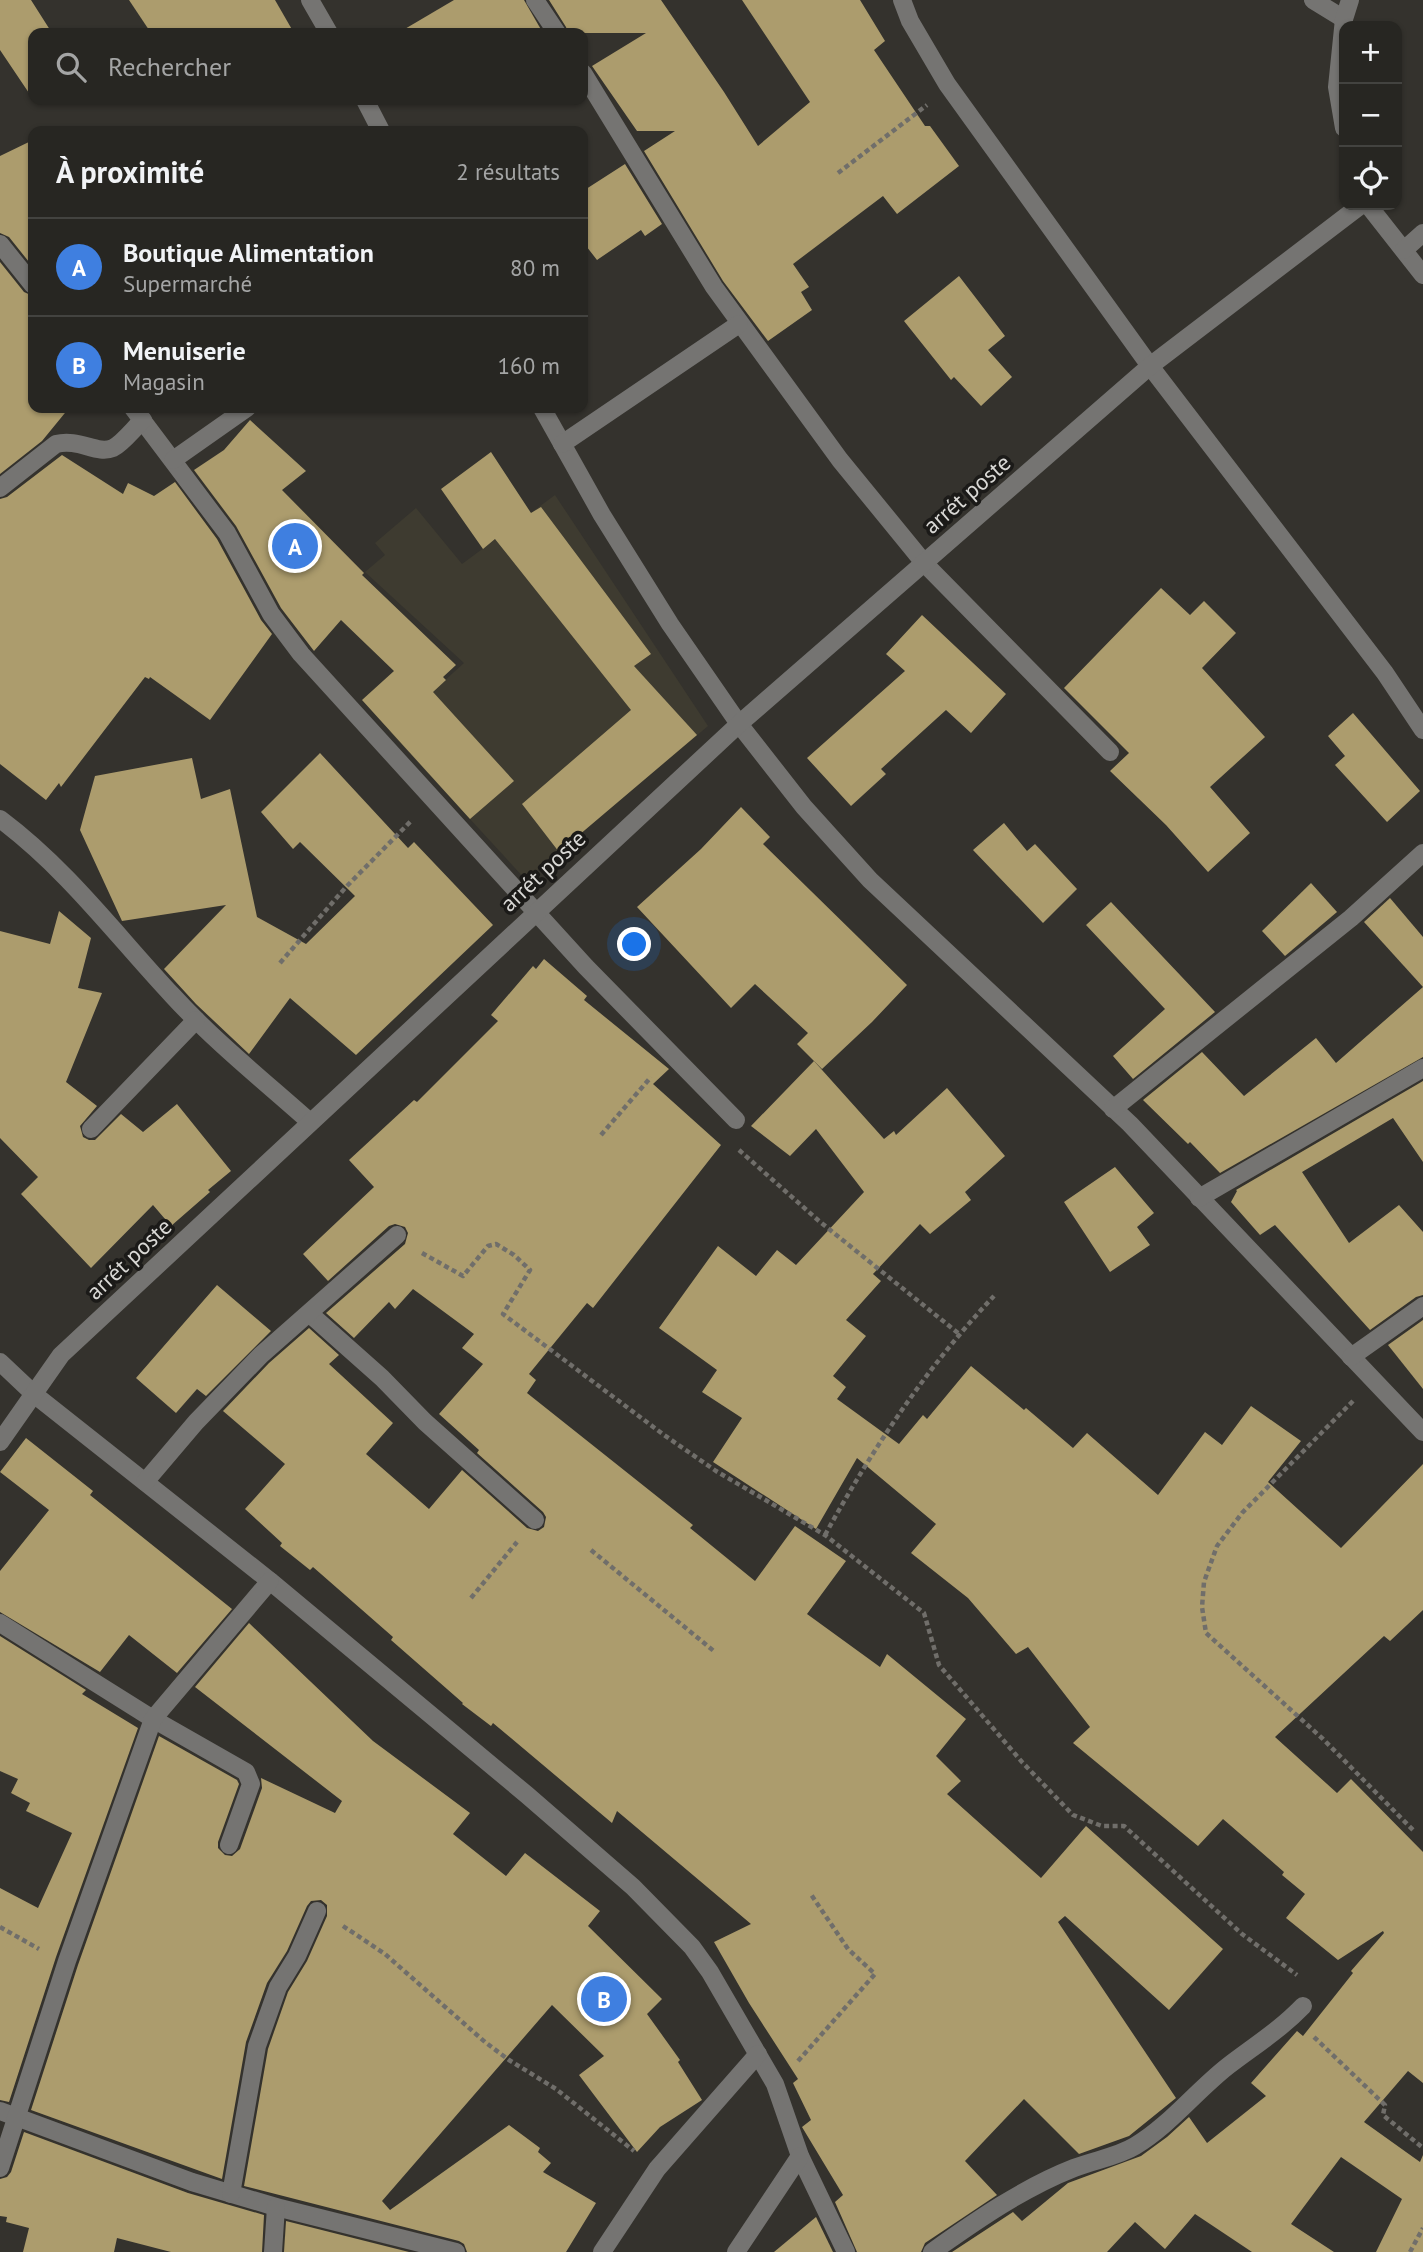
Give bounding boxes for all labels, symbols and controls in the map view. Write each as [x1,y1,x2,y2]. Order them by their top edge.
map controls [1339,21,1402,210]
button: + [1339,21,1402,84]
search box [28,28,588,105]
icon: search [52,48,90,86]
text: Rechercher [108,50,231,83]
button: − [1339,84,1402,147]
button: locate [1339,147,1402,210]
text: À proximité [56,152,204,191]
text: 2 résultats [456,157,560,186]
text: Boutique Alimentation [123,236,374,269]
text: A [72,253,86,282]
text: 80 m [510,253,560,282]
text: Supermarché [123,269,252,298]
text: Menuiserie [123,334,246,367]
text: B [72,351,86,380]
text: 160 m [498,351,560,380]
text: Magasin [123,367,205,396]
street label: arrét poste [917,448,1016,539]
pin: A [272,520,318,572]
street label: arrét poste [494,824,591,918]
your location [617,927,651,961]
street label: arrét poste [80,1212,177,1306]
pin: B [581,1973,627,2025]

